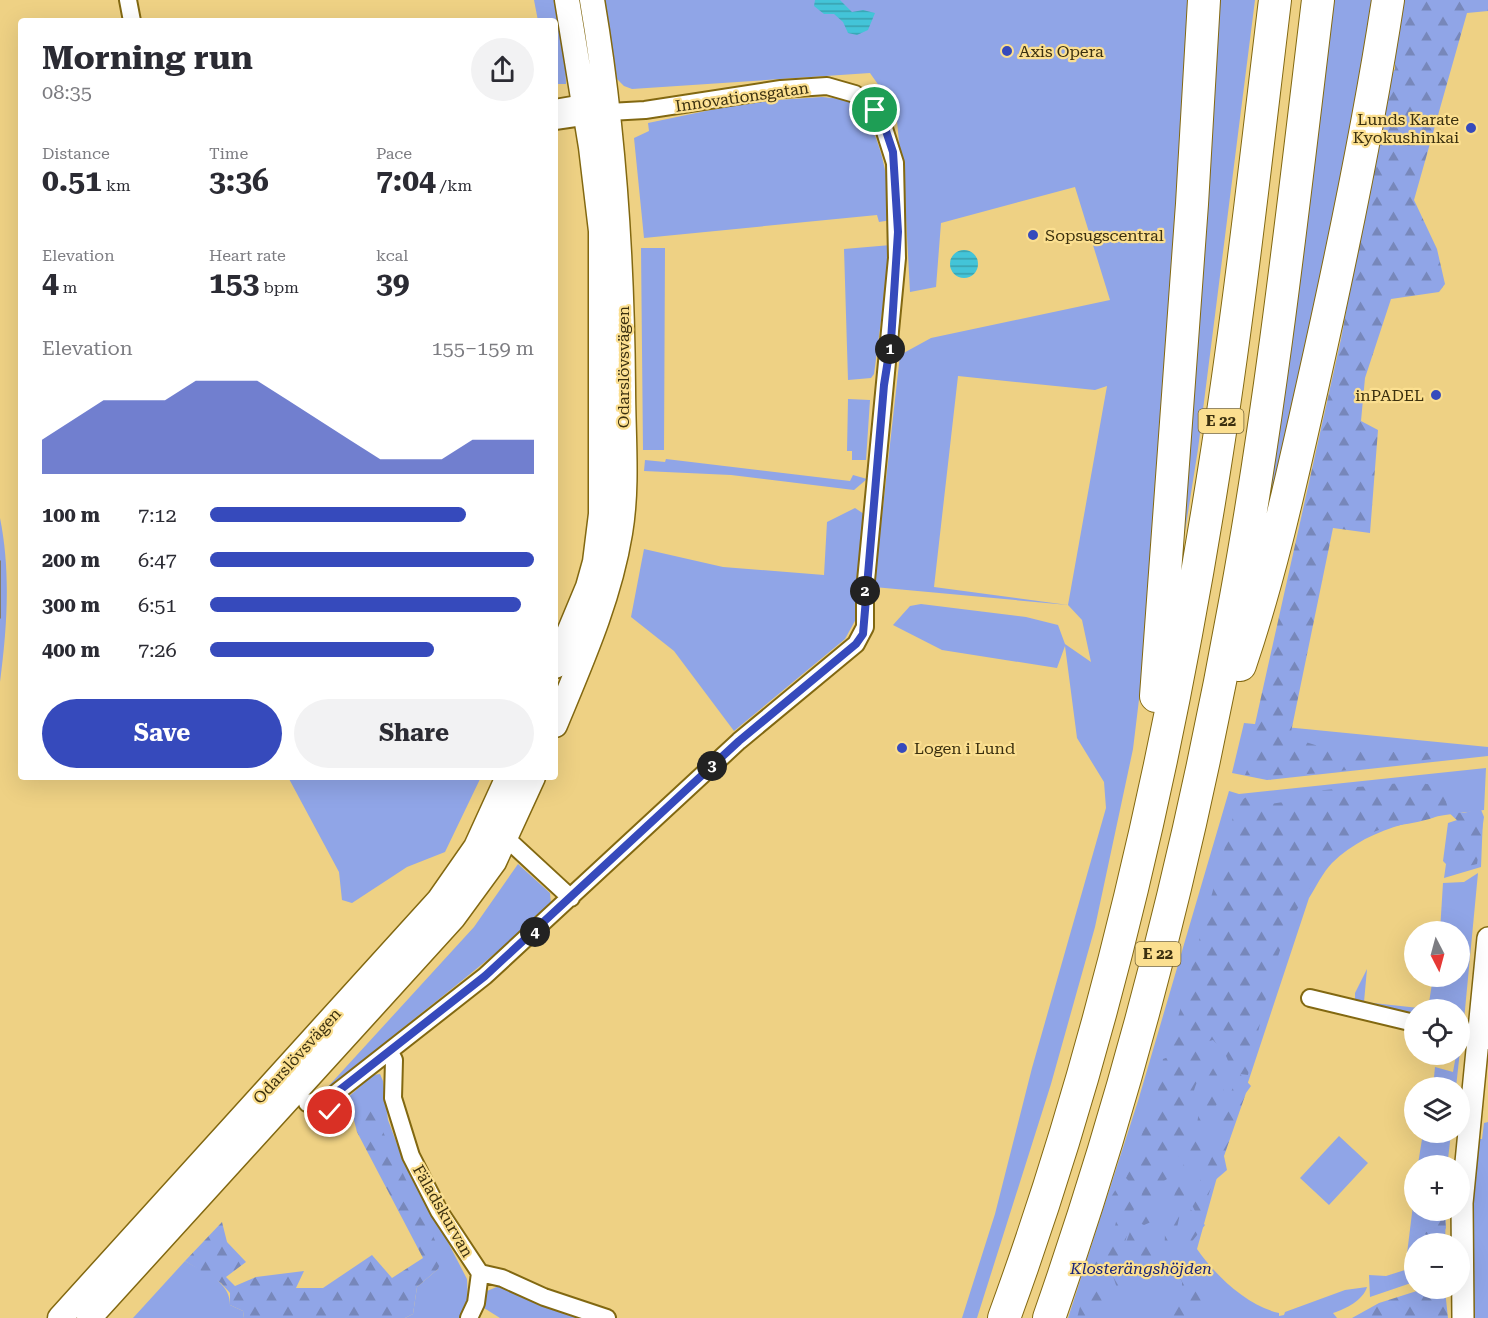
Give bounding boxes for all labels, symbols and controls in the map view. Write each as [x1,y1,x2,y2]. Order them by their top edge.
text: Morning run [42,38,253,77]
button: share [471,38,534,101]
place label: Axis Opera [1019,42,1104,61]
marker: Axis Opera [1000,44,1014,58]
street label: Innovationsgatan [674,78,810,116]
text: 08:35 [42,80,92,104]
pin [849,84,900,135]
icon: arrive [858,93,891,126]
place label: Lunds Karate Kyokushinkai [1353,110,1459,147]
marker: Lunds Karate Kyokushinkai [1464,121,1478,135]
text: Distance [42,144,110,163]
text: Time [209,144,248,163]
text: Pace [376,144,412,163]
text: 0.51 [42,163,102,198]
text: 3:36 [209,163,269,198]
text: 7:04 [376,163,436,198]
text: km [102,176,131,195]
text: /km [436,176,472,195]
place label: Sopsugscentral [1045,226,1164,245]
marker: Sopsugscentral [1026,228,1040,242]
text: Elevation [42,246,115,265]
text: Heart rate [209,246,286,265]
text: kcal [376,246,408,265]
text: 4 [42,265,59,300]
text: 153 [209,265,259,300]
text: 39 [376,265,410,300]
text: m [59,278,77,297]
text: bpm [259,278,299,297]
street label: Odarslövsvägen [614,306,633,428]
pin: 1 [875,334,905,364]
text: Elevation [42,336,133,360]
text: 155–159 m [431,336,534,360]
text: 1 [886,339,894,358]
place label: inPADEL [1355,386,1424,405]
marker: inPADEL [1429,388,1443,402]
road number: E 22 [1198,409,1244,433]
text: 100 m [42,503,100,527]
text: 7:12 [138,503,177,527]
text: 200 m [42,548,100,572]
text: 6:47 [138,548,177,572]
pin: 2 [850,576,880,606]
text: 2 [861,581,869,600]
text: 300 m [42,593,100,617]
text: 6:51 [138,593,177,617]
text: 400 m [42,638,100,662]
text: 7:26 [138,638,177,662]
button: Save [42,699,282,768]
button: Share [294,699,534,768]
place label: Logen i Lund [914,739,1015,758]
marker: Logen i Lund [895,741,909,755]
pin: 3 [697,751,727,781]
text: 3 [708,756,716,775]
pin: 4 [520,917,550,947]
north arrow [1404,921,1470,987]
map controls [1404,921,1470,1299]
text: 4 [531,922,539,941]
road number: E 22 [1136,942,1180,966]
button: locate [1404,999,1470,1065]
street label: Odarslövsvägen [249,1004,345,1108]
button: layers [1404,1077,1470,1143]
pin [304,1086,355,1137]
icon: check [313,1095,346,1128]
button: + [1404,1155,1470,1221]
street label: Fäladskurvan [409,1161,477,1261]
button: − [1404,1233,1470,1299]
park label: Klosterängshöjden [1069,1259,1212,1278]

